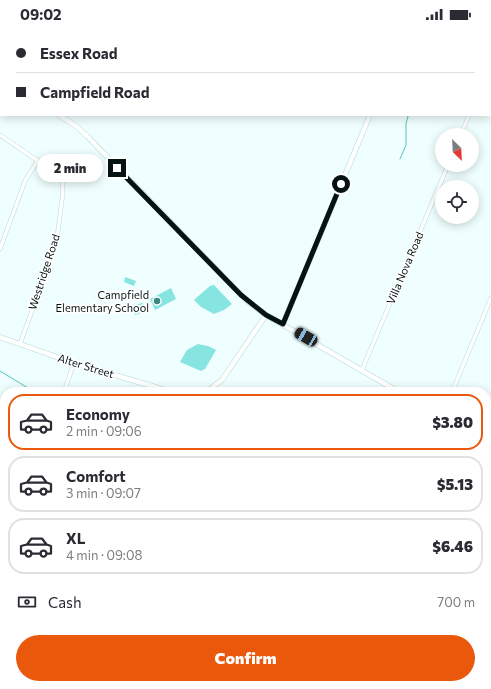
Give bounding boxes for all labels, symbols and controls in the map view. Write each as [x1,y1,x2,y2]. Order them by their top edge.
text: 09:02 [20,5,62,23]
text: Essex Road [40,44,118,62]
text: Campfield Road [40,83,149,101]
north arrow [435,128,479,172]
map controls [435,128,479,224]
callout: 2 min [37,154,103,182]
route end [108,159,126,177]
text: 2 min [54,160,86,176]
route start [332,175,350,193]
button: locate [435,180,479,224]
street label: Villa Nova Road [383,230,426,306]
street label: Westridge Road [25,232,62,311]
place label: Campfield Elementary School [56,288,149,314]
marker: Campfield Elementary School [152,296,162,306]
car [293,326,319,348]
street label: Alter Street [56,351,116,380]
icon: car [18,404,54,440]
text: Economy [66,405,130,423]
text: $3.80 [432,413,473,431]
text: 2 min · 09:06 [66,423,142,439]
icon: car [18,466,54,502]
text: Comfort [66,467,126,485]
text: $5.13 [437,475,473,493]
text: 3 min · 09:07 [66,485,141,501]
icon: car [18,528,54,564]
text: XL [66,529,85,547]
text: $6.46 [432,537,473,555]
text: 4 min · 09:08 [66,547,142,563]
icon: cash [16,591,38,613]
text: Cash [48,593,82,611]
text: 700 m [437,594,475,610]
button: Confirm [16,635,475,681]

